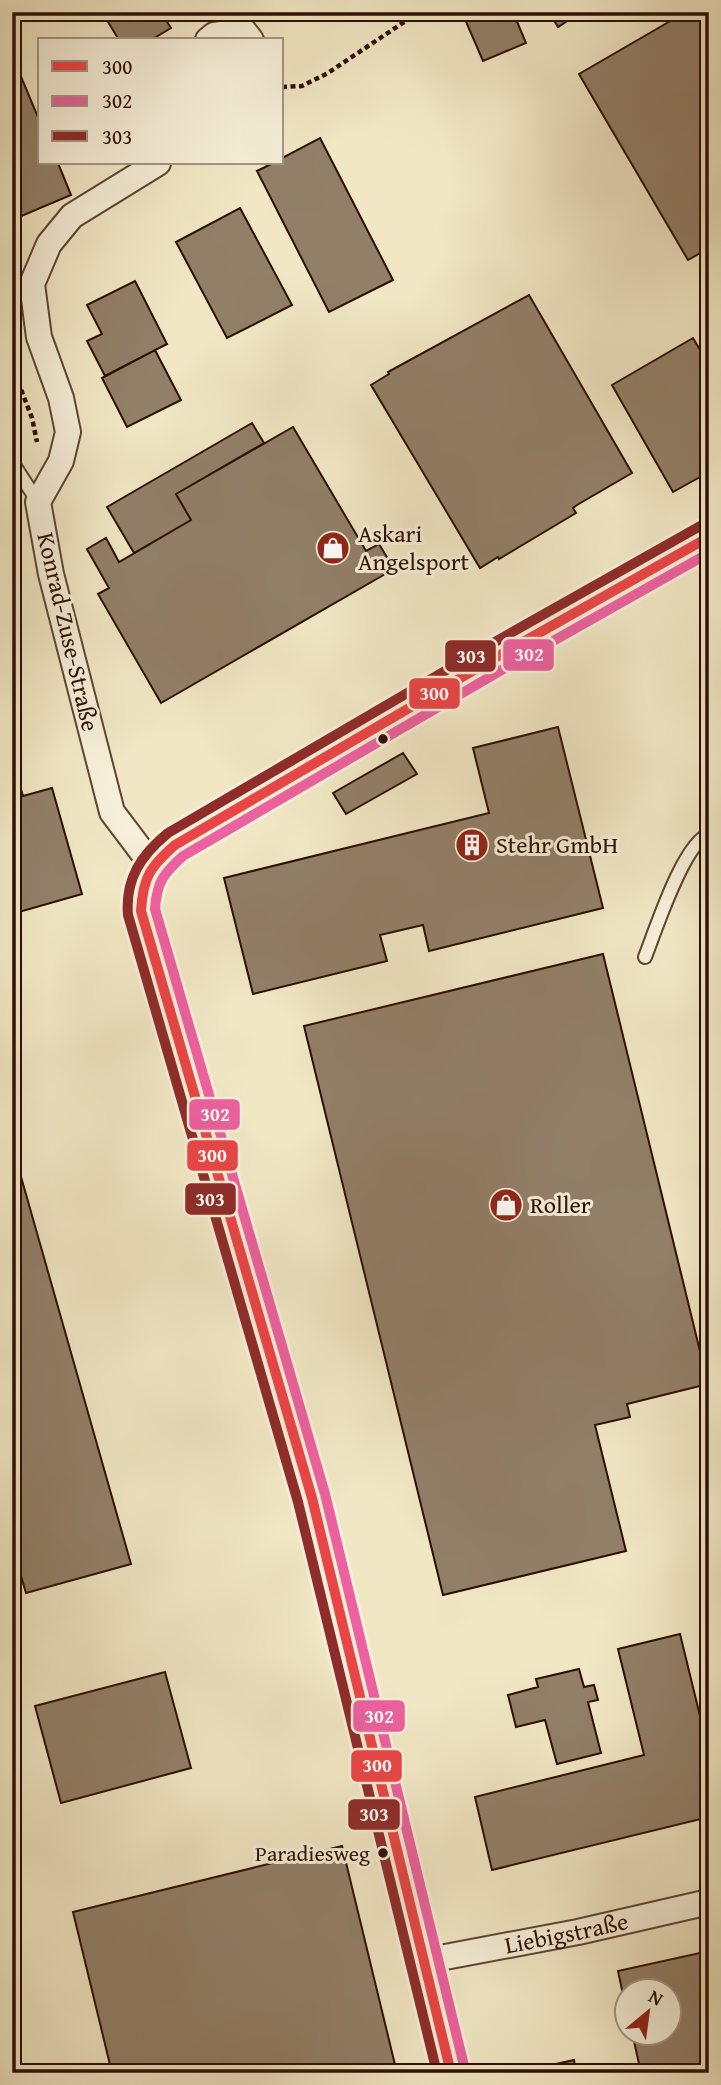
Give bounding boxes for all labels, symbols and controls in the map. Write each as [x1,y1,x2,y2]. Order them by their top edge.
legend [38,38,284,164]
text: 300 [102,51,132,82]
text: 302 [102,85,132,116]
text: 303 [102,121,132,152]
place label: Askari Angelsport [358,516,470,579]
street label: Konrad-Zuse-Straße [29,529,108,735]
shop icon: Askari Angelsport [314,529,352,567]
line badge: 302 [502,638,555,672]
line badge: 303 [444,639,497,673]
text: 302 [514,640,544,668]
text: 303 [456,642,486,670]
line badge: 300 [408,677,461,710]
text: 300 [419,679,449,707]
unlabelled marker [376,732,390,746]
building icon: Stehr GmbH [453,826,491,864]
place label: Stehr GmbH [496,827,618,862]
line badge: 302 [188,1098,241,1131]
text: 302 [200,1100,230,1128]
line badge: 300 [186,1139,239,1172]
text: 300 [197,1141,227,1169]
line badge: 303 [184,1182,237,1216]
text: 303 [195,1185,225,1213]
shop icon: Roller [487,1186,525,1224]
place label: Roller [530,1187,591,1222]
line badge: 302 [352,1699,406,1733]
text: 302 [364,1702,394,1730]
line badge: 300 [350,1749,403,1783]
text: 300 [362,1751,392,1779]
line badge: 303 [347,1798,401,1831]
text: 303 [359,1800,389,1828]
place label: Paradiesweg [255,1837,370,1869]
marker: Paradiesweg [376,1846,390,1860]
street label: Liebigstraße [502,1903,631,1962]
north arrow [612,1976,682,2046]
text: N [644,1982,669,2013]

